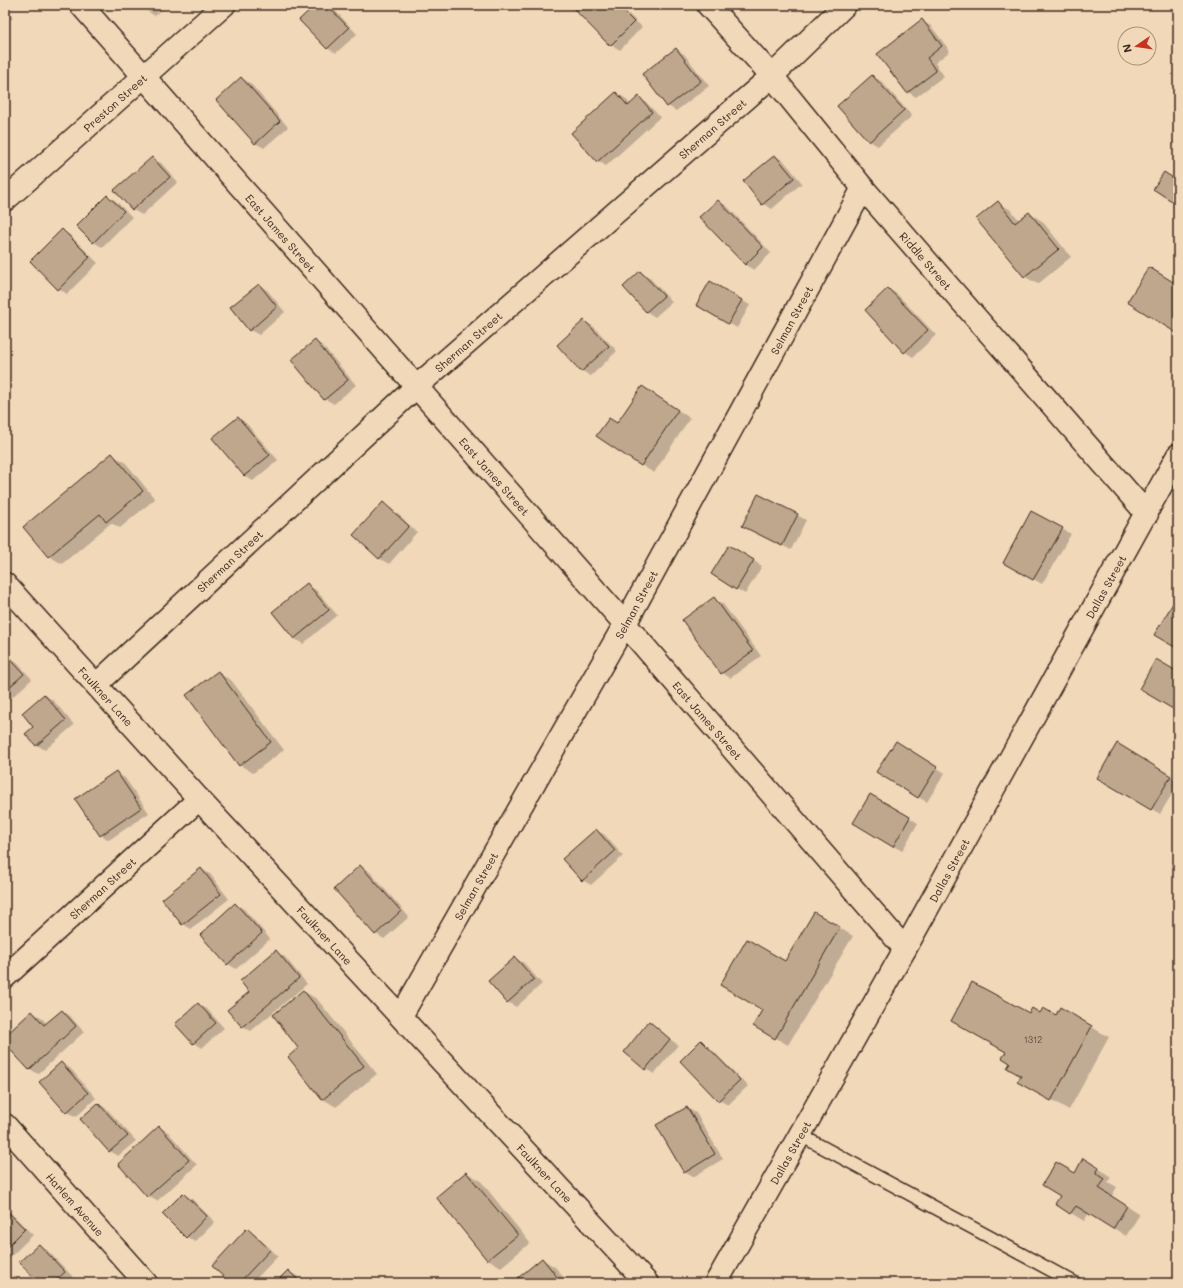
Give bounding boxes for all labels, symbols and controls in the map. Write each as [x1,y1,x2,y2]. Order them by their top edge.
north arrow [1117,26,1157,66]
text: N [1119,43,1135,54]
street label: Preston Street [80,70,150,135]
street label: Sherman Street [675,95,749,162]
street label: East James Street [243,190,320,275]
street label: Riddle Street [897,228,956,293]
street label: Selman Street [766,283,816,357]
street label: Sherman Street [431,308,505,375]
street label: East James Street [456,434,533,518]
street label: Sherman Street [193,526,266,595]
street label: Dallas Street [1082,552,1129,621]
street label: Selman Street [611,567,661,641]
street label: Faulkner Lane [75,663,137,729]
street label: East James Street [670,678,746,763]
street label: Dallas Street [925,835,972,905]
street label: Selman Street [450,849,501,923]
street label: Sherman Street [66,853,139,922]
street label: Faulkner Lane [294,902,356,968]
house number: 1312 [1024,1034,1042,1045]
street label: Dallas Street [766,1118,814,1187]
street label: Faulkner Lane [514,1140,576,1206]
street label: Harlem Avenue [43,1169,108,1239]

